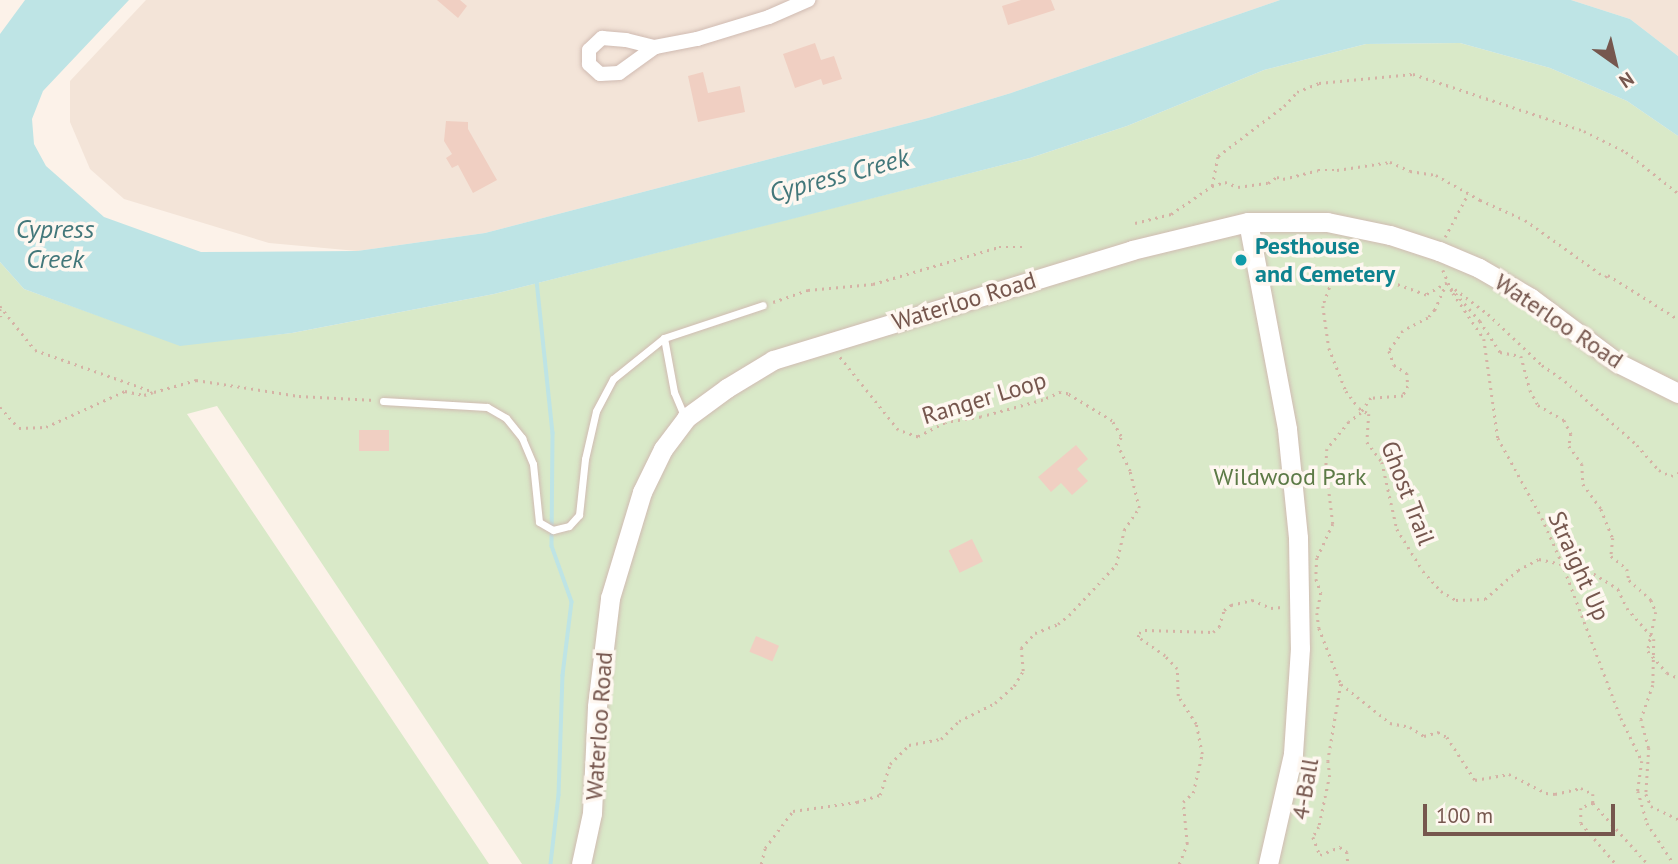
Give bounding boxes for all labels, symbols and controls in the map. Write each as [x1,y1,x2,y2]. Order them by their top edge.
north arrow [1580,28,1650,98]
text: N [1615,67,1639,94]
water label: Cypress Creek [766,141,912,209]
water label: Cypress Creek [16,213,94,274]
place label: Pesthouse and Cemetery [1255,232,1396,288]
marker: Pesthouse and Cemetery [1233,252,1249,268]
street label: Waterloo Road [889,265,1039,337]
street label: Waterloo Road [1489,267,1629,375]
street label: Ranger Loop [918,365,1050,431]
street label: Ghost Trail [1375,437,1441,549]
park label: Wildwood Park [1214,463,1366,491]
street label: Straight Up [1542,507,1616,625]
street label: Waterloo Road [579,651,619,801]
street label: 4-Ball [1285,756,1325,822]
scale bar [1426,790,1618,834]
text: 100 m [1436,802,1493,829]

